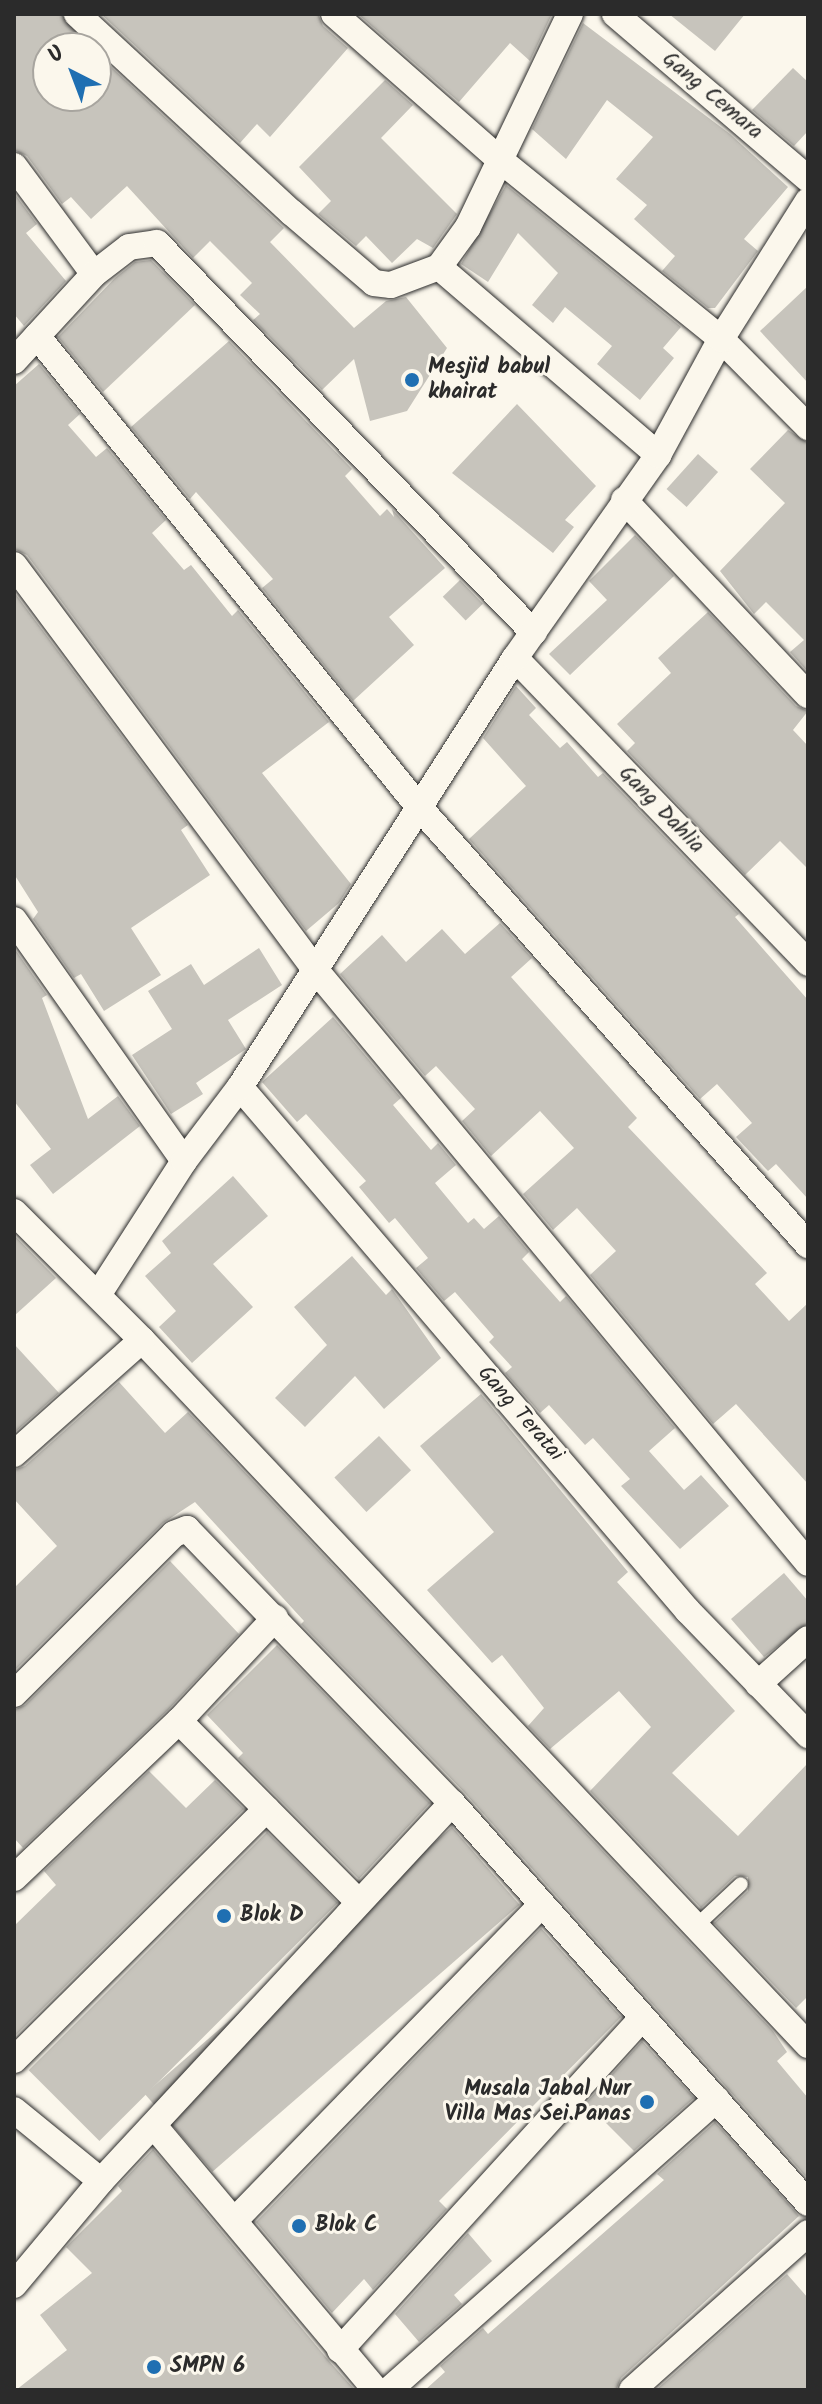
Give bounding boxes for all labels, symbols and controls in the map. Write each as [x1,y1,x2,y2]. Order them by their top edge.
north arrow [32,32,112,112]
text: U [40,38,74,73]
street label: Gang Cemara [656,46,768,146]
place label: Mesjid babul khairat [428,354,550,406]
marker: Mesjid babul khairat [403,371,421,389]
street label: Gang Dahlia [613,761,709,859]
street label: Gang Teratai [471,1361,569,1467]
place label: Blok D [240,1903,304,1929]
marker: Blok D [215,1907,233,1925]
place label: Musala Jabal Nur Villa Mas Sei.Panas [445,2076,631,2128]
marker: Musala Jabal Nur Villa Mas Sei.Panas [638,2093,656,2111]
place label: Blok C [315,2213,378,2239]
marker: Blok C [290,2217,308,2235]
place label: SMPN 6 [170,2354,245,2380]
marker: SMPN 6 [145,2358,163,2376]

